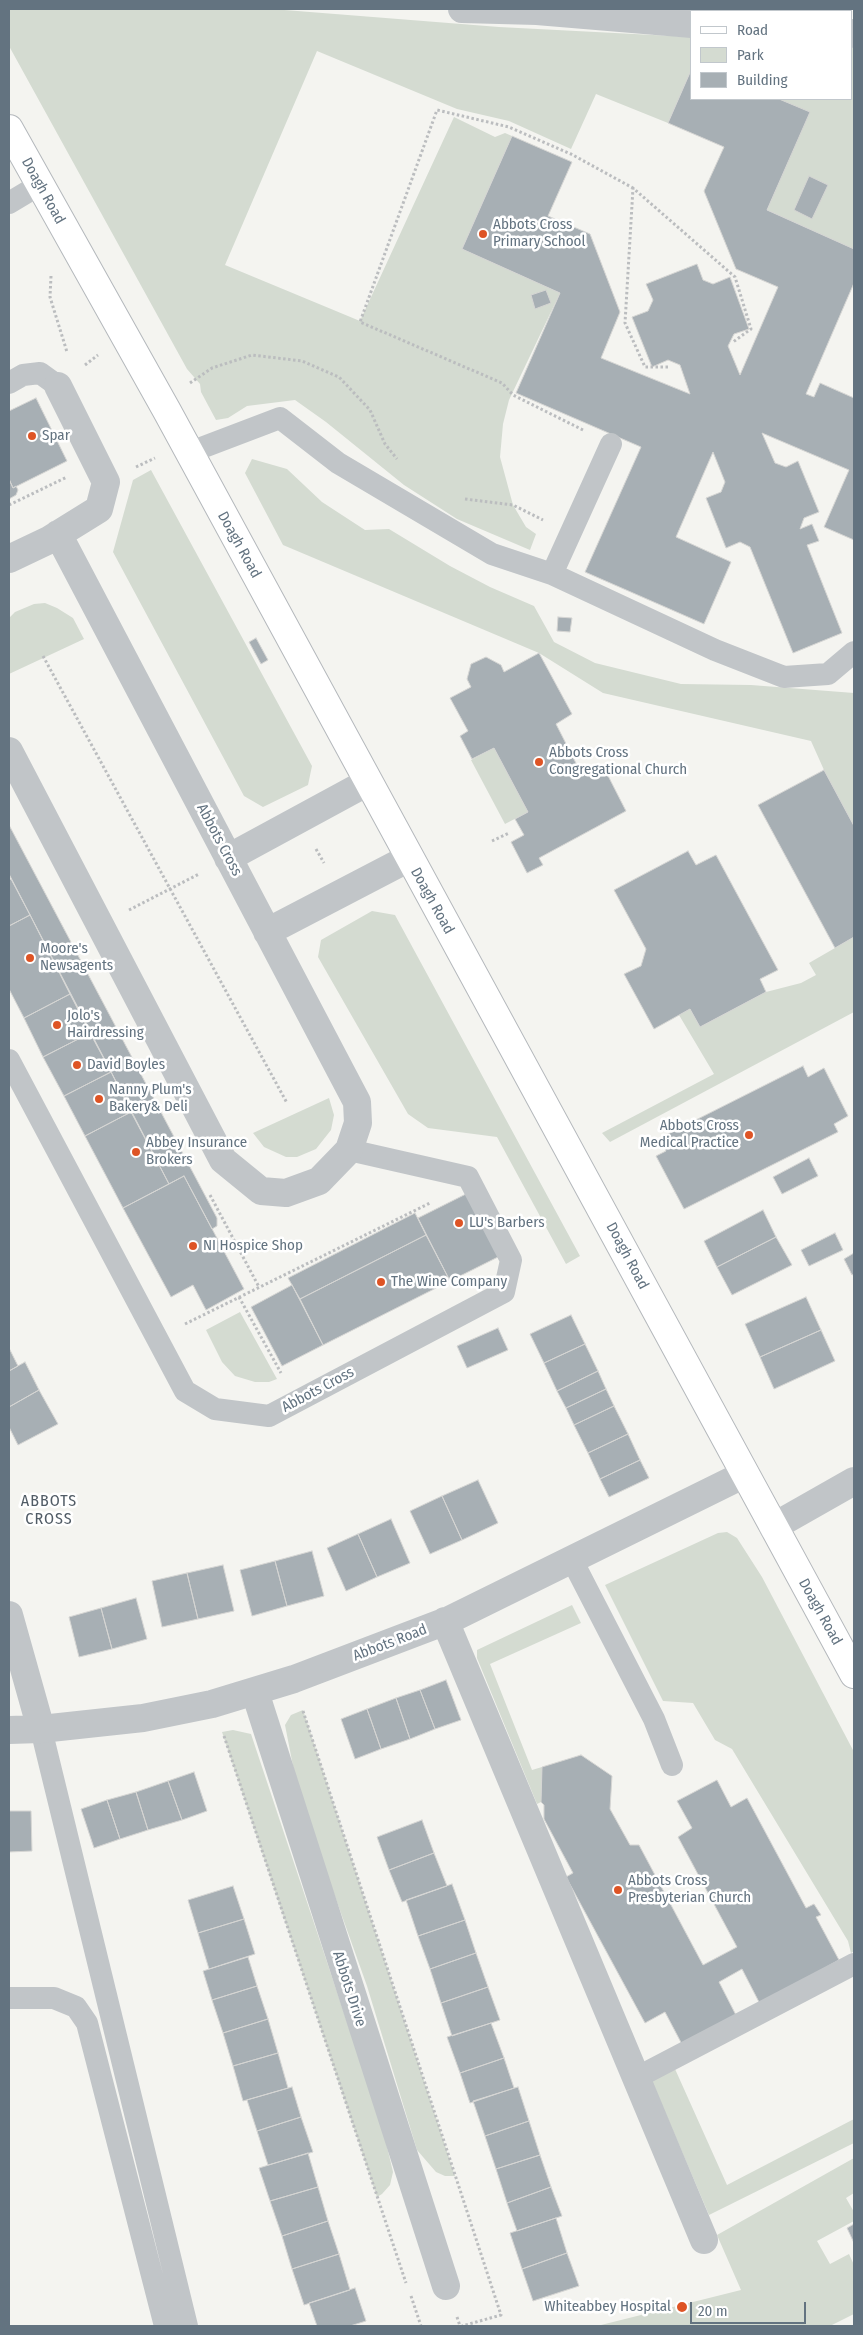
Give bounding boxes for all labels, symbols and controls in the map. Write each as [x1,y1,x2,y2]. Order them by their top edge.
legend [690,10,853,100]
text: Road [737,21,768,39]
text: Park [737,46,764,64]
text: Building [737,71,788,89]
street label: Doagh Road [17,155,69,227]
place label: Abbots Cross Primary School [493,216,585,251]
marker: Abbots Cross Primary School [477,228,489,240]
place label: Spar [42,427,70,445]
marker: Spar [26,430,38,442]
street label: Doagh Road [213,509,265,581]
place label: Abbots Cross Congregational Church [549,744,687,779]
marker: Abbots Cross Congregational Church [533,756,545,768]
street label: Abbots Cross [192,801,246,879]
street label: Doagh Road [406,865,458,937]
place label: Moore's Newsagents [40,940,113,975]
marker: Moore's Newsagents [24,952,36,964]
place label: Jolo's Hairdressing [67,1007,144,1042]
marker: Jolo's Hairdressing [51,1019,63,1031]
place label: David Boyles [87,1056,165,1074]
marker: David Boyles [71,1059,83,1071]
place label: Nanny Plum's Bakery& Deli [109,1081,192,1116]
marker: Nanny Plum's Bakery& Deli [93,1093,105,1105]
place label: Abbots Cross Medical Practice [640,1117,739,1152]
marker: Abbots Cross Medical Practice [743,1129,755,1141]
place label: Abbey Insurance Brokers [146,1134,247,1169]
marker: Abbey Insurance Brokers [130,1146,142,1158]
place label: LU's Barbers [469,1214,545,1232]
marker: LU's Barbers [453,1217,465,1229]
street label: Doagh Road [602,1219,652,1293]
place label: NI Hospice Shop [203,1237,303,1255]
marker: NI Hospice Shop [187,1240,199,1252]
place label: The Wine Company [391,1273,507,1291]
marker: The Wine Company [375,1276,387,1288]
street label: Abbots Cross [279,1363,357,1417]
district label: ABBOTS CROSS [20,1492,78,1530]
street label: Doagh Road [794,1576,846,1648]
street label: Abbots Road [351,1621,429,1665]
place label: Abbots Cross Presbyterian Church [628,1872,751,1907]
marker: Abbots Cross Presbyterian Church [612,1884,624,1896]
street label: Abbots Drive [328,1949,370,2029]
scale bar [693,2292,809,2324]
place label: Whiteabbey Hospital [544,2298,671,2316]
marker: Whiteabbey Hospital [675,2300,689,2314]
text: 20 m [698,2302,728,2320]

